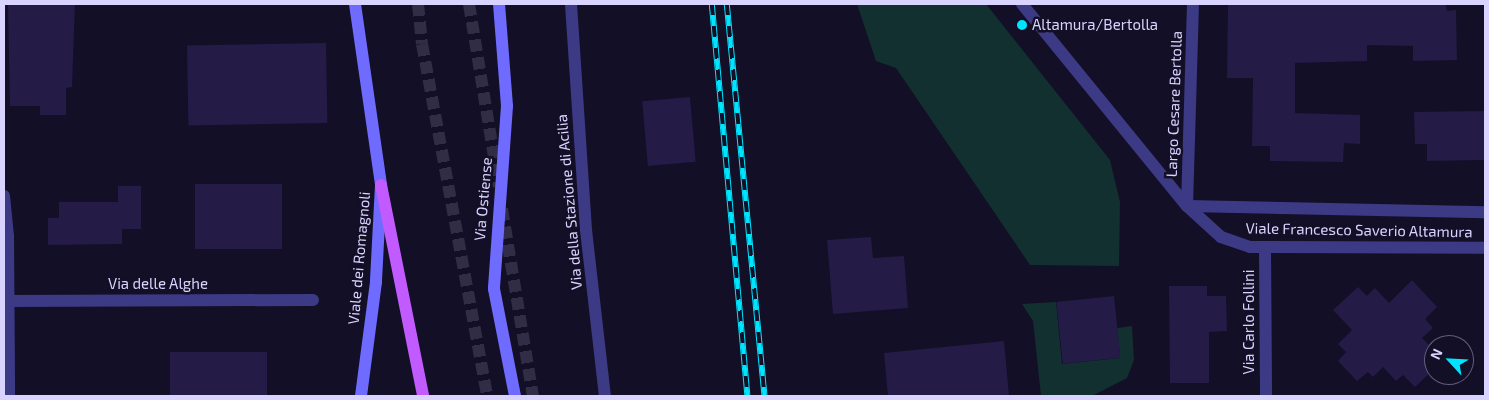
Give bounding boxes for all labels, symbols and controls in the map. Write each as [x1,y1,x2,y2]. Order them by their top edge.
place label: Altamura/Bertolla [1032,16,1158,34]
marker: Altamura/Bertolla [1016,19,1028,31]
street label: Largo Cesare Bertolla [1162,30,1186,178]
street label: Via della Stazione di Acilia [552,113,586,291]
street label: Via Ostiense [470,156,496,242]
street label: Viale dei Romagnoli [344,191,374,325]
street label: Viale Francesco Saverio Altamura [1245,219,1473,241]
street label: Via Carlo Follini [1240,270,1258,374]
street label: Via delle Alghe [108,275,208,293]
north arrow [1424,335,1474,385]
text: N [1426,346,1446,362]

